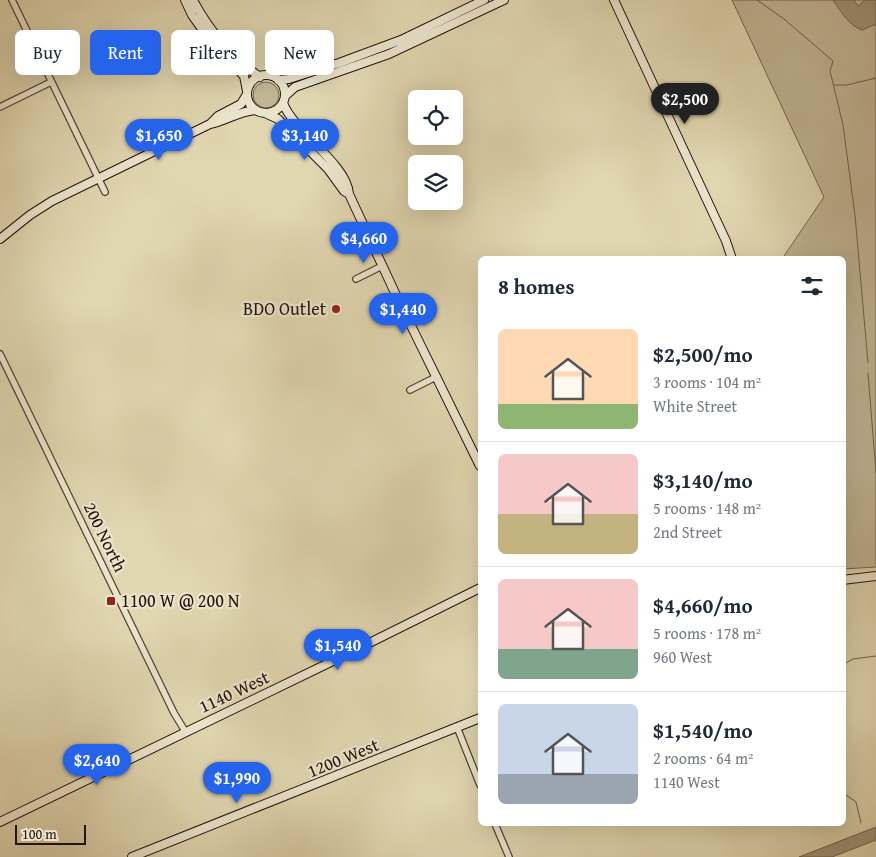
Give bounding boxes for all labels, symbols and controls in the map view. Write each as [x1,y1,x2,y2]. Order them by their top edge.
chip: Buy [15,30,80,75]
chip: Rent [90,30,161,75]
chip: Filters [171,30,255,75]
chip: New [265,30,334,75]
pin: $2,500 [644,82,726,125]
text: $2,500 [662,87,708,111]
map controls [408,90,463,210]
button: locate [408,90,463,145]
pin: $1,650 [118,119,200,161]
pin: $3,140 [264,119,346,161]
text: $1,650 [136,123,182,147]
text: $3,140 [282,123,328,147]
button: layers [408,155,463,210]
pin: $4,660 [323,222,405,264]
text: $4,660 [341,226,387,250]
text: 8 homes [498,271,574,302]
icon: filters [798,272,826,300]
pin: $1,440 [362,292,444,335]
place label: BDO Outlet [243,295,327,322]
text: $1,440 [380,297,426,321]
marker: BDO Outlet [330,303,342,315]
text: $2,500/mo [653,339,753,370]
icon: home [538,349,598,409]
text: 3 rooms · 104 m² [653,370,761,394]
text: White Street [653,394,737,418]
text: $3,140/mo [653,465,753,496]
icon: home [538,474,598,534]
text: 5 rooms · 148 m² [653,496,761,520]
street label: 200 North [77,497,134,576]
text: 2nd Street [653,520,722,544]
place label: 1100 W @ 200 N [121,587,240,614]
text: $4,660/mo [653,590,753,621]
marker: 1100 W @ 200 N [105,595,117,607]
icon: home [538,599,598,659]
text: 5 rooms · 178 m² [653,621,761,645]
pin: $1,540 [297,628,379,671]
text: $1,540 [315,633,361,657]
text: 960 West [653,645,712,669]
street label: 1140 West [194,663,274,720]
text: $1,540/mo [653,715,753,746]
icon: home [538,724,598,784]
street label: 1200 West [303,731,383,784]
pin: $2,640 [56,744,138,786]
text: 2 rooms · 64 m² [653,746,753,770]
text: $2,640 [74,748,120,772]
pin: $1,990 [196,762,278,804]
text: $1,990 [214,766,260,790]
text: 1140 West [653,770,720,794]
scale bar [15,822,86,845]
text: 100 m [22,824,57,844]

